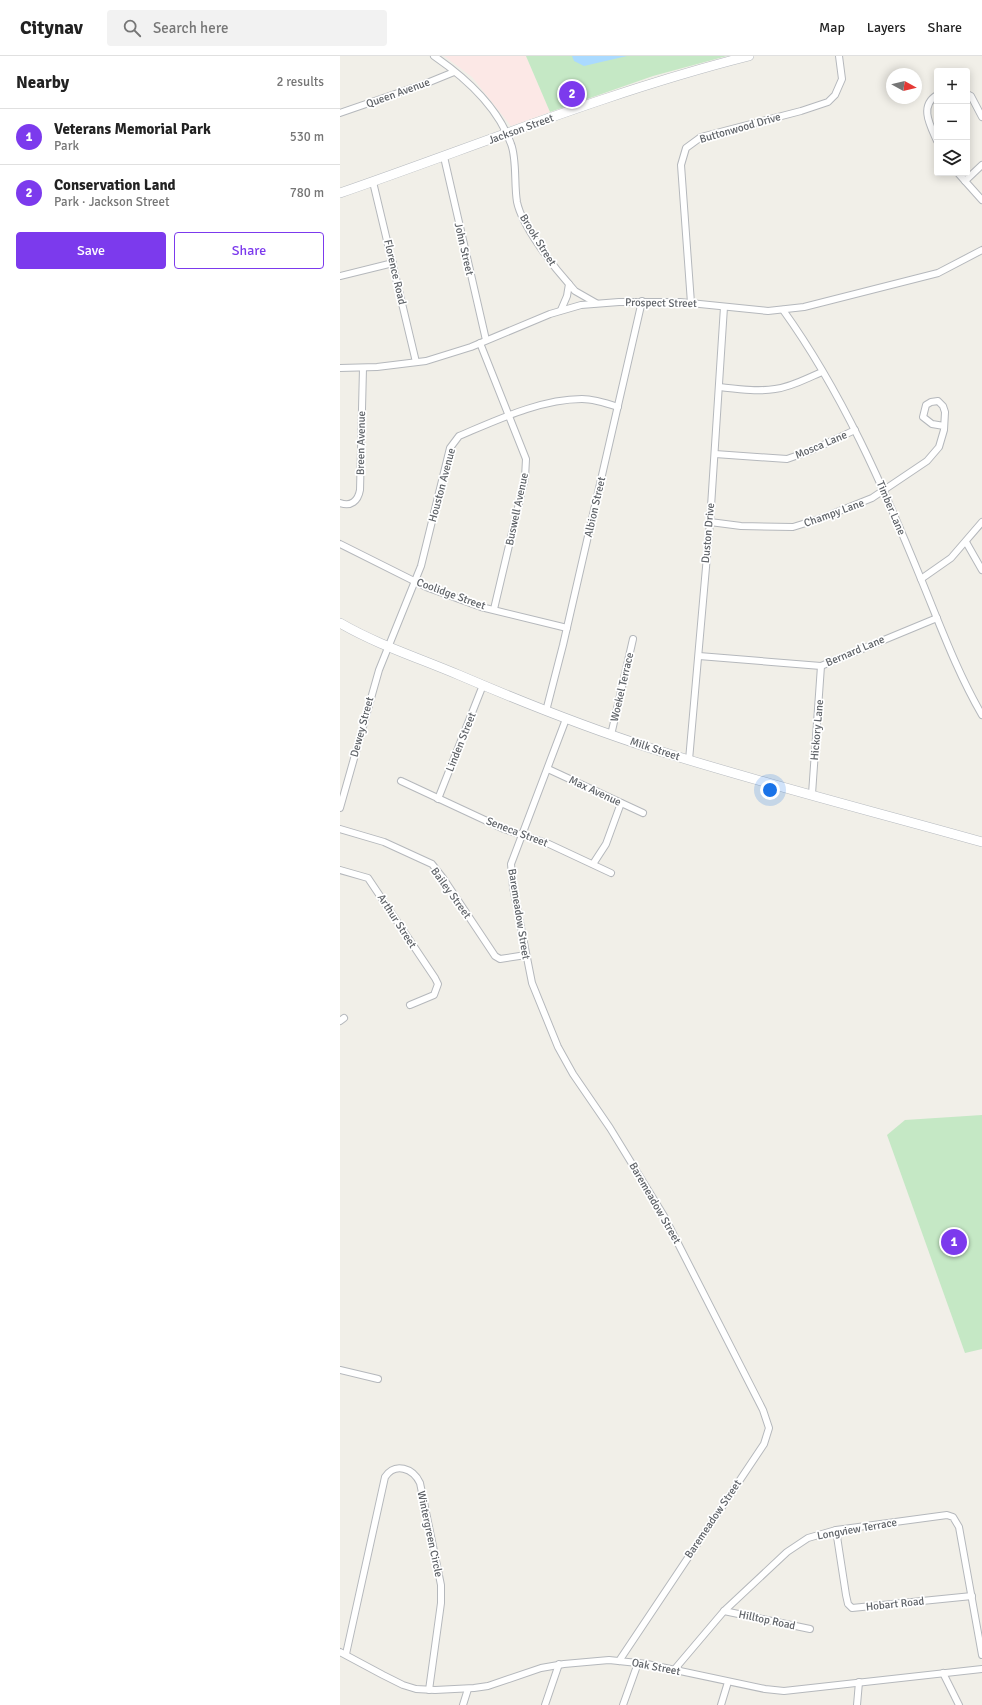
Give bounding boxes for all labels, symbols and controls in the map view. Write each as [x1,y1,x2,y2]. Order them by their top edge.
search box [107,10,387,46]
text: Citynav [20,16,83,40]
icon: search [121,17,143,39]
text: Search here [153,19,229,37]
text: Map [819,19,845,36]
text: Layers [867,19,906,36]
text: Share [928,19,962,36]
north arrow [886,68,922,104]
map controls [934,68,970,176]
button: + [934,68,970,104]
text: Nearby [16,72,69,93]
text: 2 results [276,74,324,90]
street label: Queen Avenue [364,75,432,111]
pin: 2 [559,79,585,109]
button: − [934,104,970,140]
street label: Buttonwood Drive [698,110,782,146]
street label: Jackson Street [487,111,556,147]
text: Veterans Memorial Park [54,120,211,138]
text: 1 [25,129,33,145]
text: 530 m [290,129,324,145]
text: Park [54,138,79,154]
button: layers [934,140,970,176]
text: Conservation Land [54,176,176,194]
text: 2 [25,185,33,201]
text: 780 m [290,185,324,201]
text: Park · Jackson Street [54,194,170,210]
street label: Brook Street [517,212,559,268]
street label: John Street [452,221,476,277]
button: Save [16,232,166,269]
button: Share [174,232,324,269]
street label: Florence Road [381,238,409,306]
street label: Prospect Street [625,296,697,310]
street label: Breen Avenue [354,411,368,475]
street label: Mosca Lane [793,428,849,462]
street label: Houston Avenue [426,446,458,524]
street label: Buswell Avenue [503,471,531,547]
street label: Albion Street [582,475,608,538]
street label: Timber Lane [874,479,908,537]
street label: Champy Lane [802,496,866,530]
street label: Duston Drive [699,502,717,564]
street label: Coolidge Street [415,576,487,613]
street label: Bernard Lane [824,633,886,669]
street label: Woekel Terrace [608,651,636,723]
street label: Dewey Street [348,695,376,759]
street label: Hickory Lane [808,699,826,761]
street label: Linden Street [443,710,479,774]
street label: Milk Street [628,735,682,763]
street label: Max Avenue [567,773,623,809]
your location [760,780,780,800]
street label: Seneca Street [484,814,550,850]
street label: Bailey Street [428,865,474,921]
street label: Baremeadow Street [505,868,533,961]
street label: Arthur Street [375,891,419,951]
street label: Baremeadow Street [626,1160,684,1246]
pin: 1 [941,1227,967,1257]
street label: Baremeadow Street [682,1477,744,1561]
street label: Wintergreen Circle [415,1490,445,1578]
street label: Longview Terrace [816,1516,898,1542]
street label: Hobart Road [865,1594,925,1614]
street label: Hilltop Road [737,1608,797,1632]
street label: Oak Street [631,1656,682,1678]

